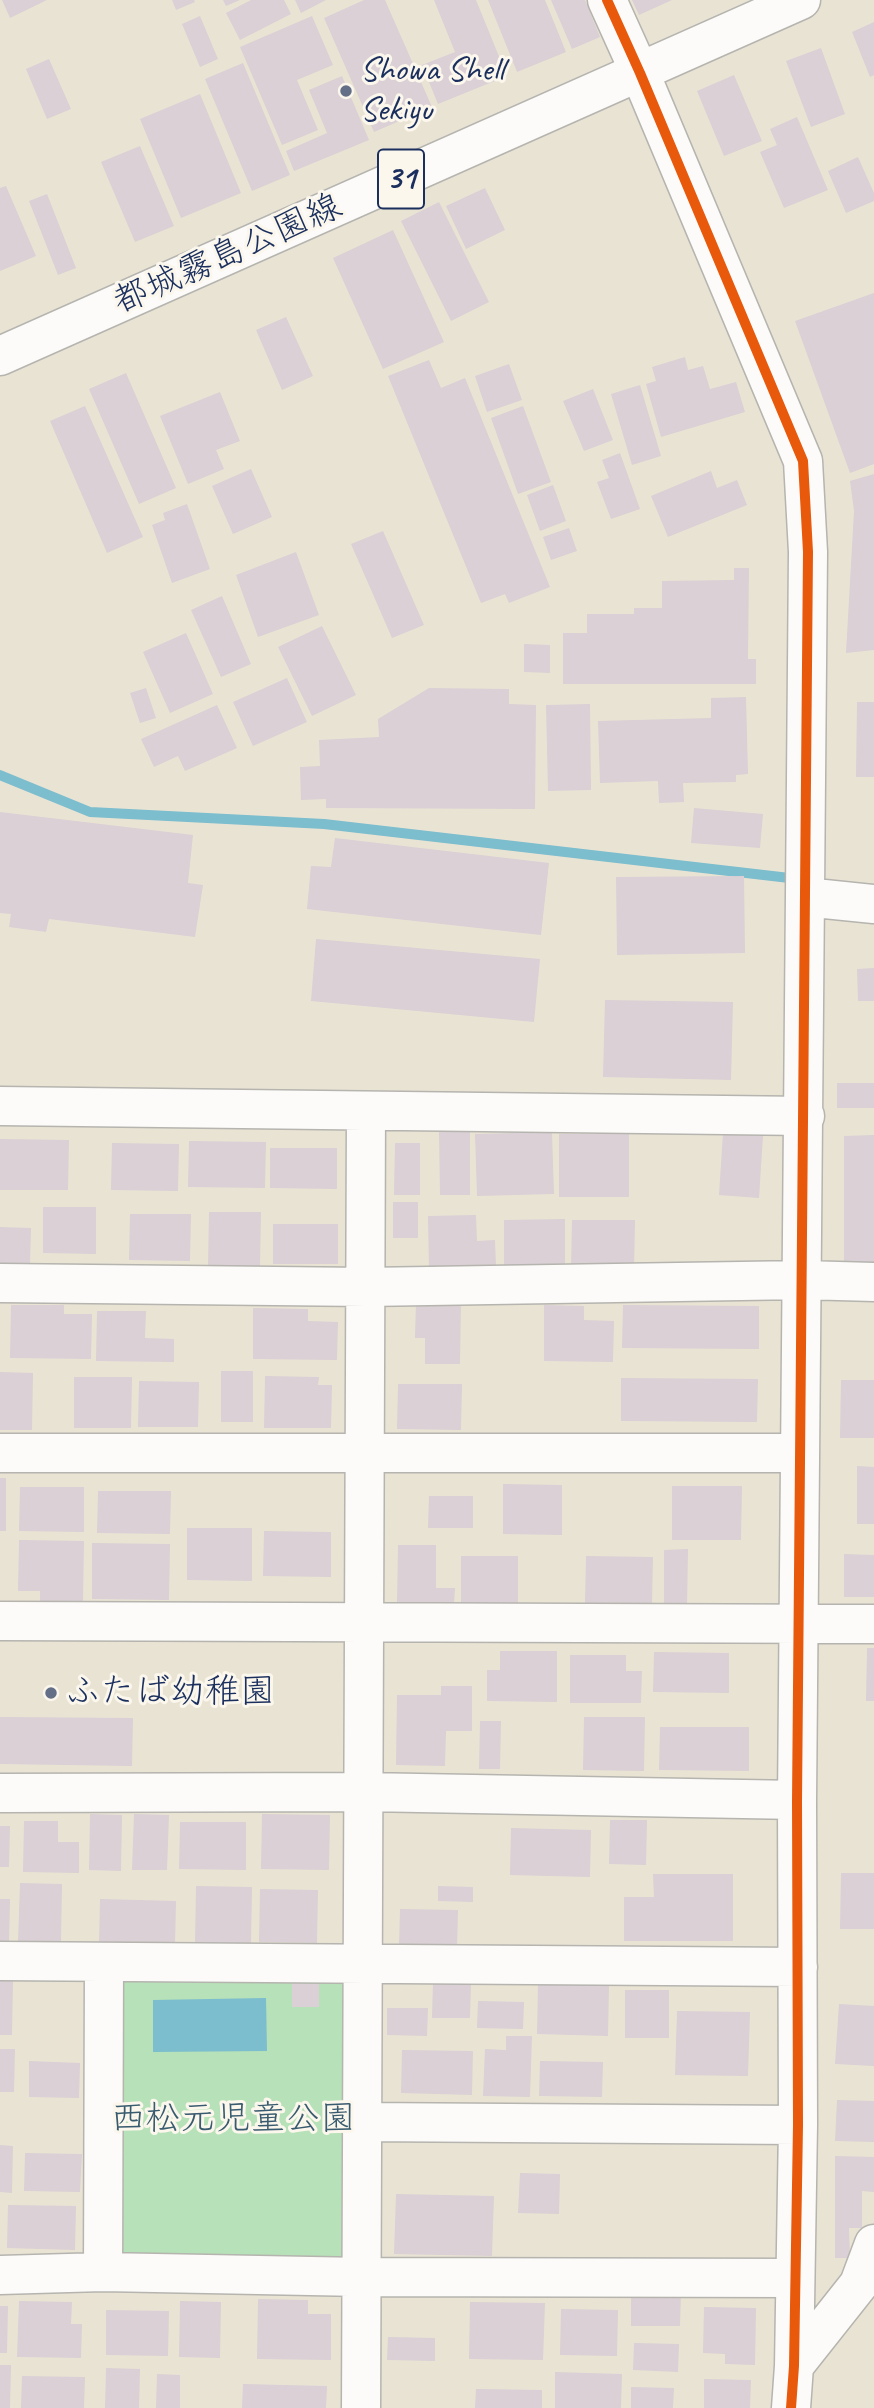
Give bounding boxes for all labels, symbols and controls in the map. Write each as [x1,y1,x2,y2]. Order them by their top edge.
place label: Showa Shell Sekiyu [360,50,504,132]
marker: Showa Shell Sekiyu [338,83,354,99]
road number: 31 [378,150,424,209]
street label: 都城霧島公園線 [108,186,348,324]
place label: ふたば幼稚園 [65,1672,275,1714]
marker: ふたば幼稚園 [43,1685,59,1701]
park label: 西松元児童公園 [111,2099,355,2141]

